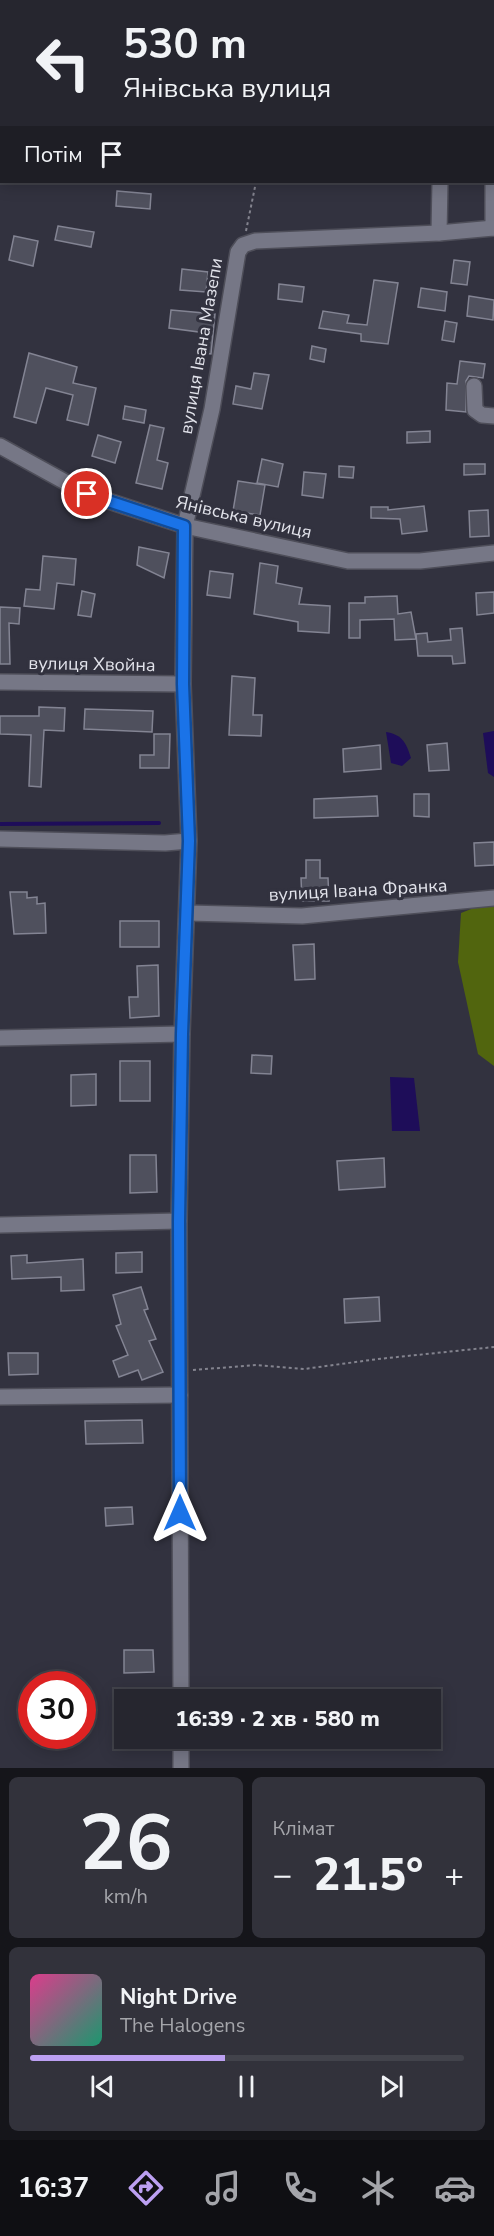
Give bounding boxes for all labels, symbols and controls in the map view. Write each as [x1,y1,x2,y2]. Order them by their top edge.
text: 530 m [123,16,247,73]
icon: left [24,24,102,102]
text: Янівська вулиця [123,70,331,107]
icon: arrive [95,138,128,171]
text: Потім [24,140,83,170]
street label: вулиця Івана Мазепи [174,256,228,436]
pin [61,468,112,519]
icon: arrive [70,477,103,510]
street label: Янівська вулиця [174,490,314,544]
street label: вулиця Хвойна [28,651,156,677]
street label: вулиця Івана Франка [268,873,448,907]
position arrow [148,1481,212,1545]
speed limit sign: 30 [18,1671,96,1749]
text: 16:39 · 2 хв · 580 m [175,1704,380,1734]
text: 26 [79,1790,173,1897]
text: Клімат [273,1815,334,1842]
text: 21.5° [313,1845,423,1906]
text: − [273,1853,292,1898]
text: + [444,1853,464,1898]
text: km/h [104,1883,148,1910]
text: Night Drive [120,1982,237,2012]
text: The Halogens [120,2012,245,2039]
icon: previous [86,2070,119,2103]
icon: pause [230,2070,263,2103]
icon: next [375,2070,408,2103]
icon: directions [125,2167,167,2209]
icon: music [202,2167,244,2209]
icon: phone [279,2167,321,2209]
icon: climate [357,2167,399,2209]
icon: car [434,2167,476,2209]
text: 16:37 [18,2170,89,2207]

